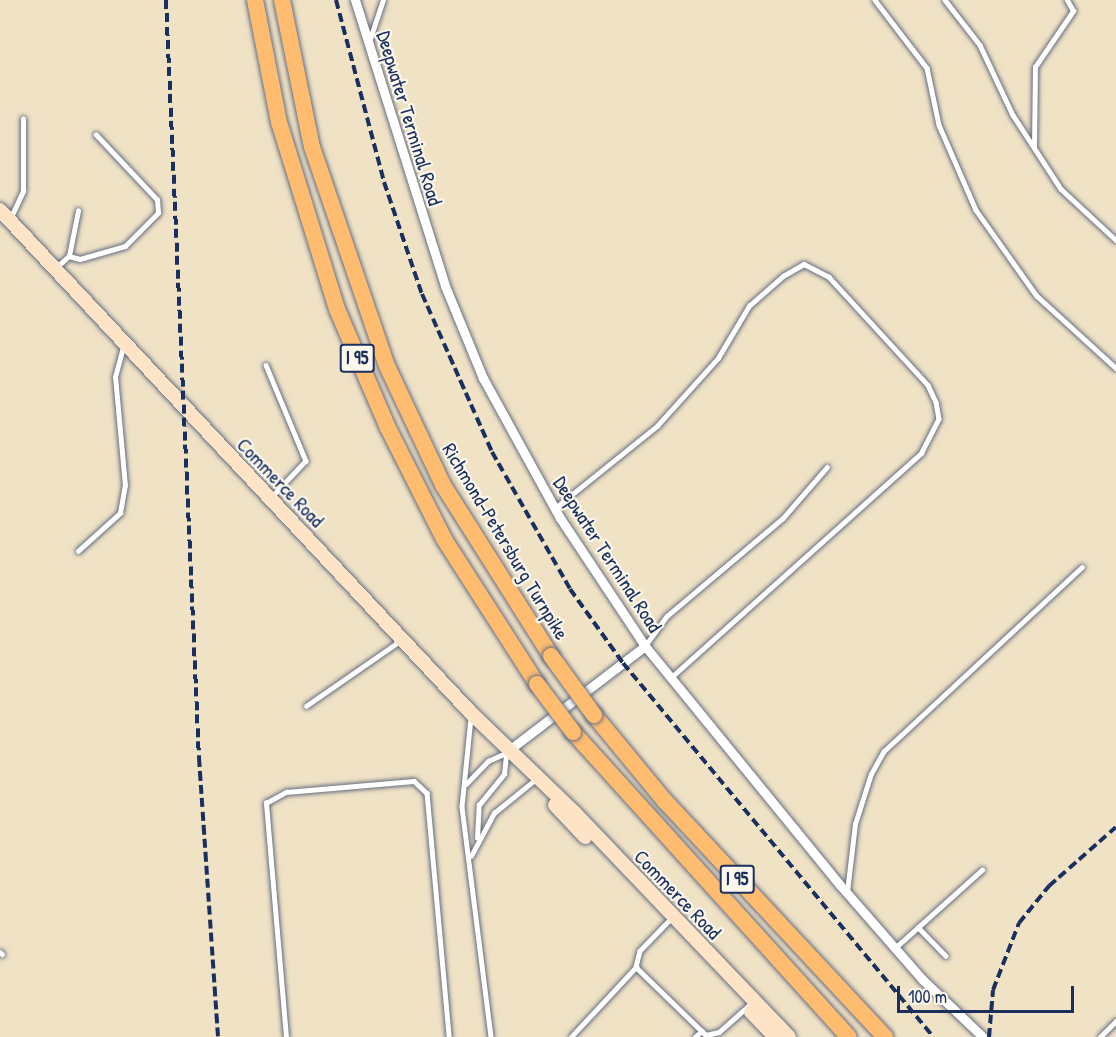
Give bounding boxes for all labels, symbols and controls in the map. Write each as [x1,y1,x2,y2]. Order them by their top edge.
street label: Deepwater Terminal Road [372,28,448,208]
road number: I 95 [339,343,375,373]
street label: Commerce Road [232,432,330,532]
street label: Richmond-Petersburg Turnpike [438,438,574,644]
street label: Deepwater Terminal Road [549,472,667,636]
street label: Commerce Road [629,844,727,944]
road number: I 95 [719,864,755,894]
scale bar [900,974,1077,1012]
text: 100 m [908,984,947,1009]

